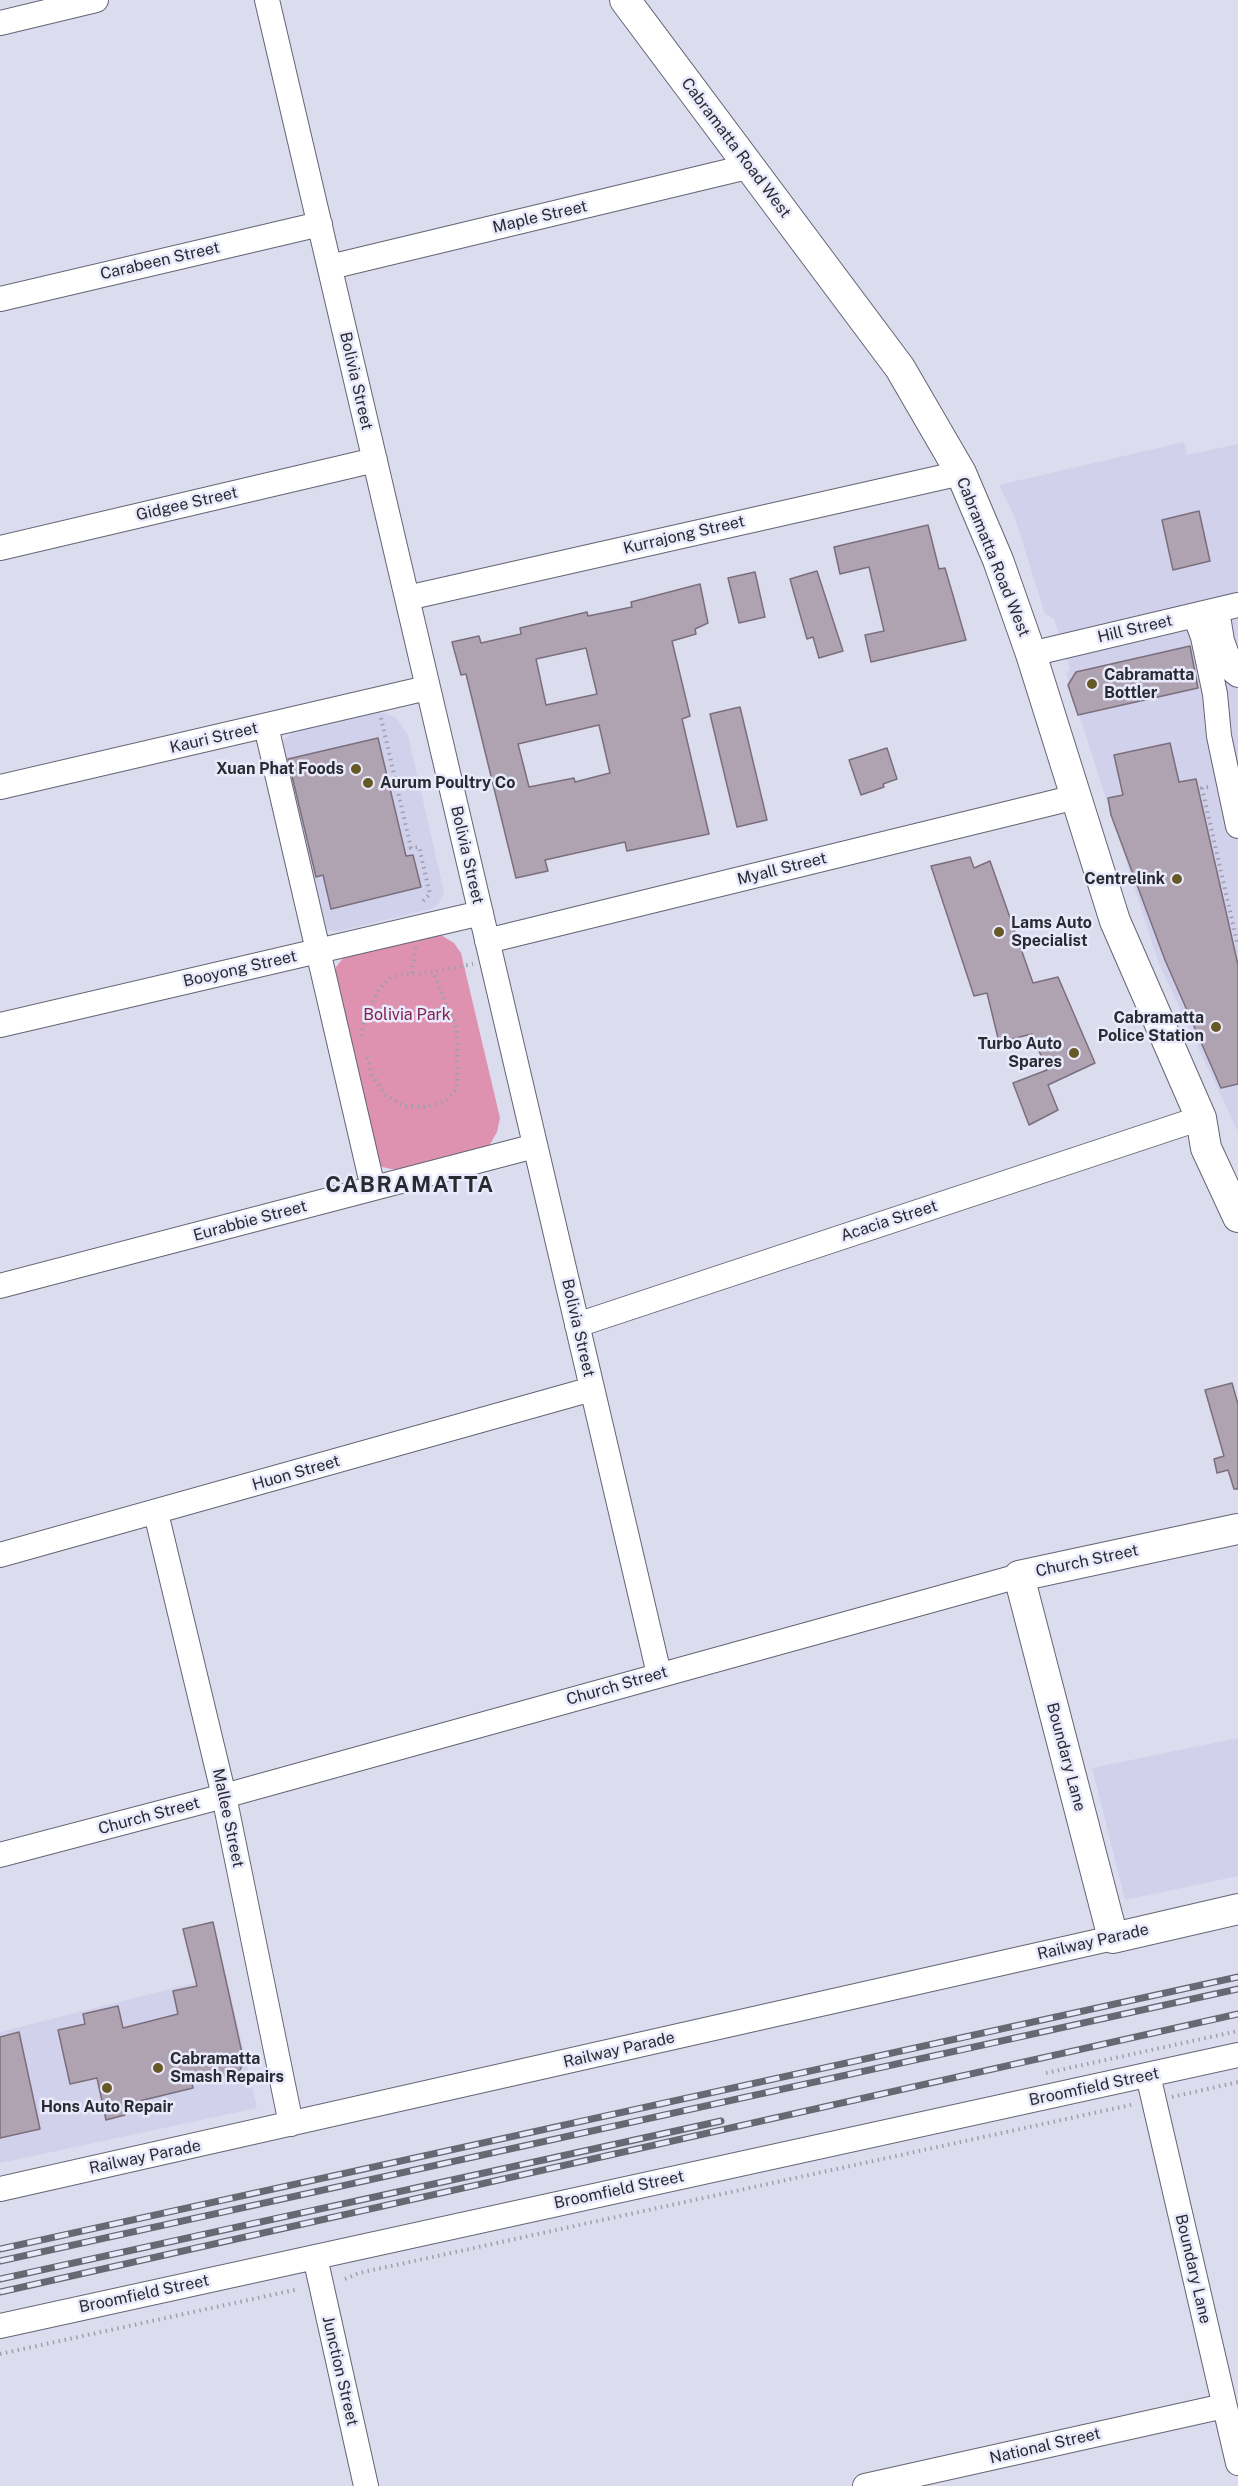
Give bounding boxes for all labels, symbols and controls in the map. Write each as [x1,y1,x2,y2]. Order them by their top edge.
street label: Cabramatta Road West [677,74,795,222]
street label: Maple Street [491,197,589,237]
street label: Carabeen Street [98,238,222,284]
street label: Bolivia Street [335,330,377,432]
street label: Cabramatta Road West [952,474,1034,640]
street label: Gidgee Street [134,483,240,525]
street label: Kurrajong Street [621,512,747,558]
street label: Hill Street [1096,611,1174,647]
place label: Cabramatta Bottler [1104,665,1194,703]
marker: Cabramatta Bottler [1085,677,1099,691]
street label: Kauri Street [168,719,260,757]
place label: Xuan Phat Foods [216,759,344,779]
marker: Xuan Phat Foods [349,762,363,776]
place label: Aurum Poultry Co [380,773,515,793]
marker: Aurum Poultry Co [361,776,375,790]
street label: Bolivia Street [446,804,488,906]
street label: Myall Street [735,849,829,889]
place label: Centrelink [1084,869,1165,889]
marker: Centrelink [1170,872,1184,886]
place label: Lams Auto Specialist [1011,913,1092,951]
marker: Lams Auto Specialist [992,925,1006,939]
street label: Booyong Street [181,947,299,991]
park label: Bolivia Park [363,1005,451,1025]
place label: Cabramatta Police Station [1098,1008,1204,1046]
marker: Cabramatta Police Station [1209,1020,1223,1034]
place label: Turbo Auto Spares [978,1034,1062,1072]
marker: Turbo Auto Spares [1067,1046,1081,1060]
district label: CABRAMATTA [325,1172,495,1198]
street label: Acacia Street [838,1196,940,1246]
street label: Eurabbie Street [191,1197,309,1245]
street label: Bolivia Street [557,1277,599,1379]
street label: Huon Street [250,1451,342,1495]
street label: Church Street [1034,1541,1140,1581]
street label: Church Street [564,1662,670,1710]
street label: Boundary Lane [1042,1700,1090,1814]
street label: Mallee Street [208,1767,248,1869]
street label: Church Street [96,1793,202,1839]
street label: Railway Parade [1035,1920,1151,1964]
street label: Railway Parade [561,2028,677,2072]
place label: Cabramatta Smash Repairs [170,2049,284,2087]
marker: Cabramatta Smash Repairs [151,2061,165,2075]
street label: Broomfield Street [1027,2064,1161,2110]
marker: Hons Auto Repair [100,2081,114,2095]
place label: Hons Auto Repair [41,2097,173,2117]
street label: Railway Parade [87,2136,203,2178]
street label: Broomfield Street [552,2167,686,2213]
street label: Boundary Lane [1171,2212,1215,2326]
street label: Broomfield Street [77,2271,211,2317]
street label: Junction Street [318,2314,362,2428]
street label: National Street [988,2424,1102,2468]

